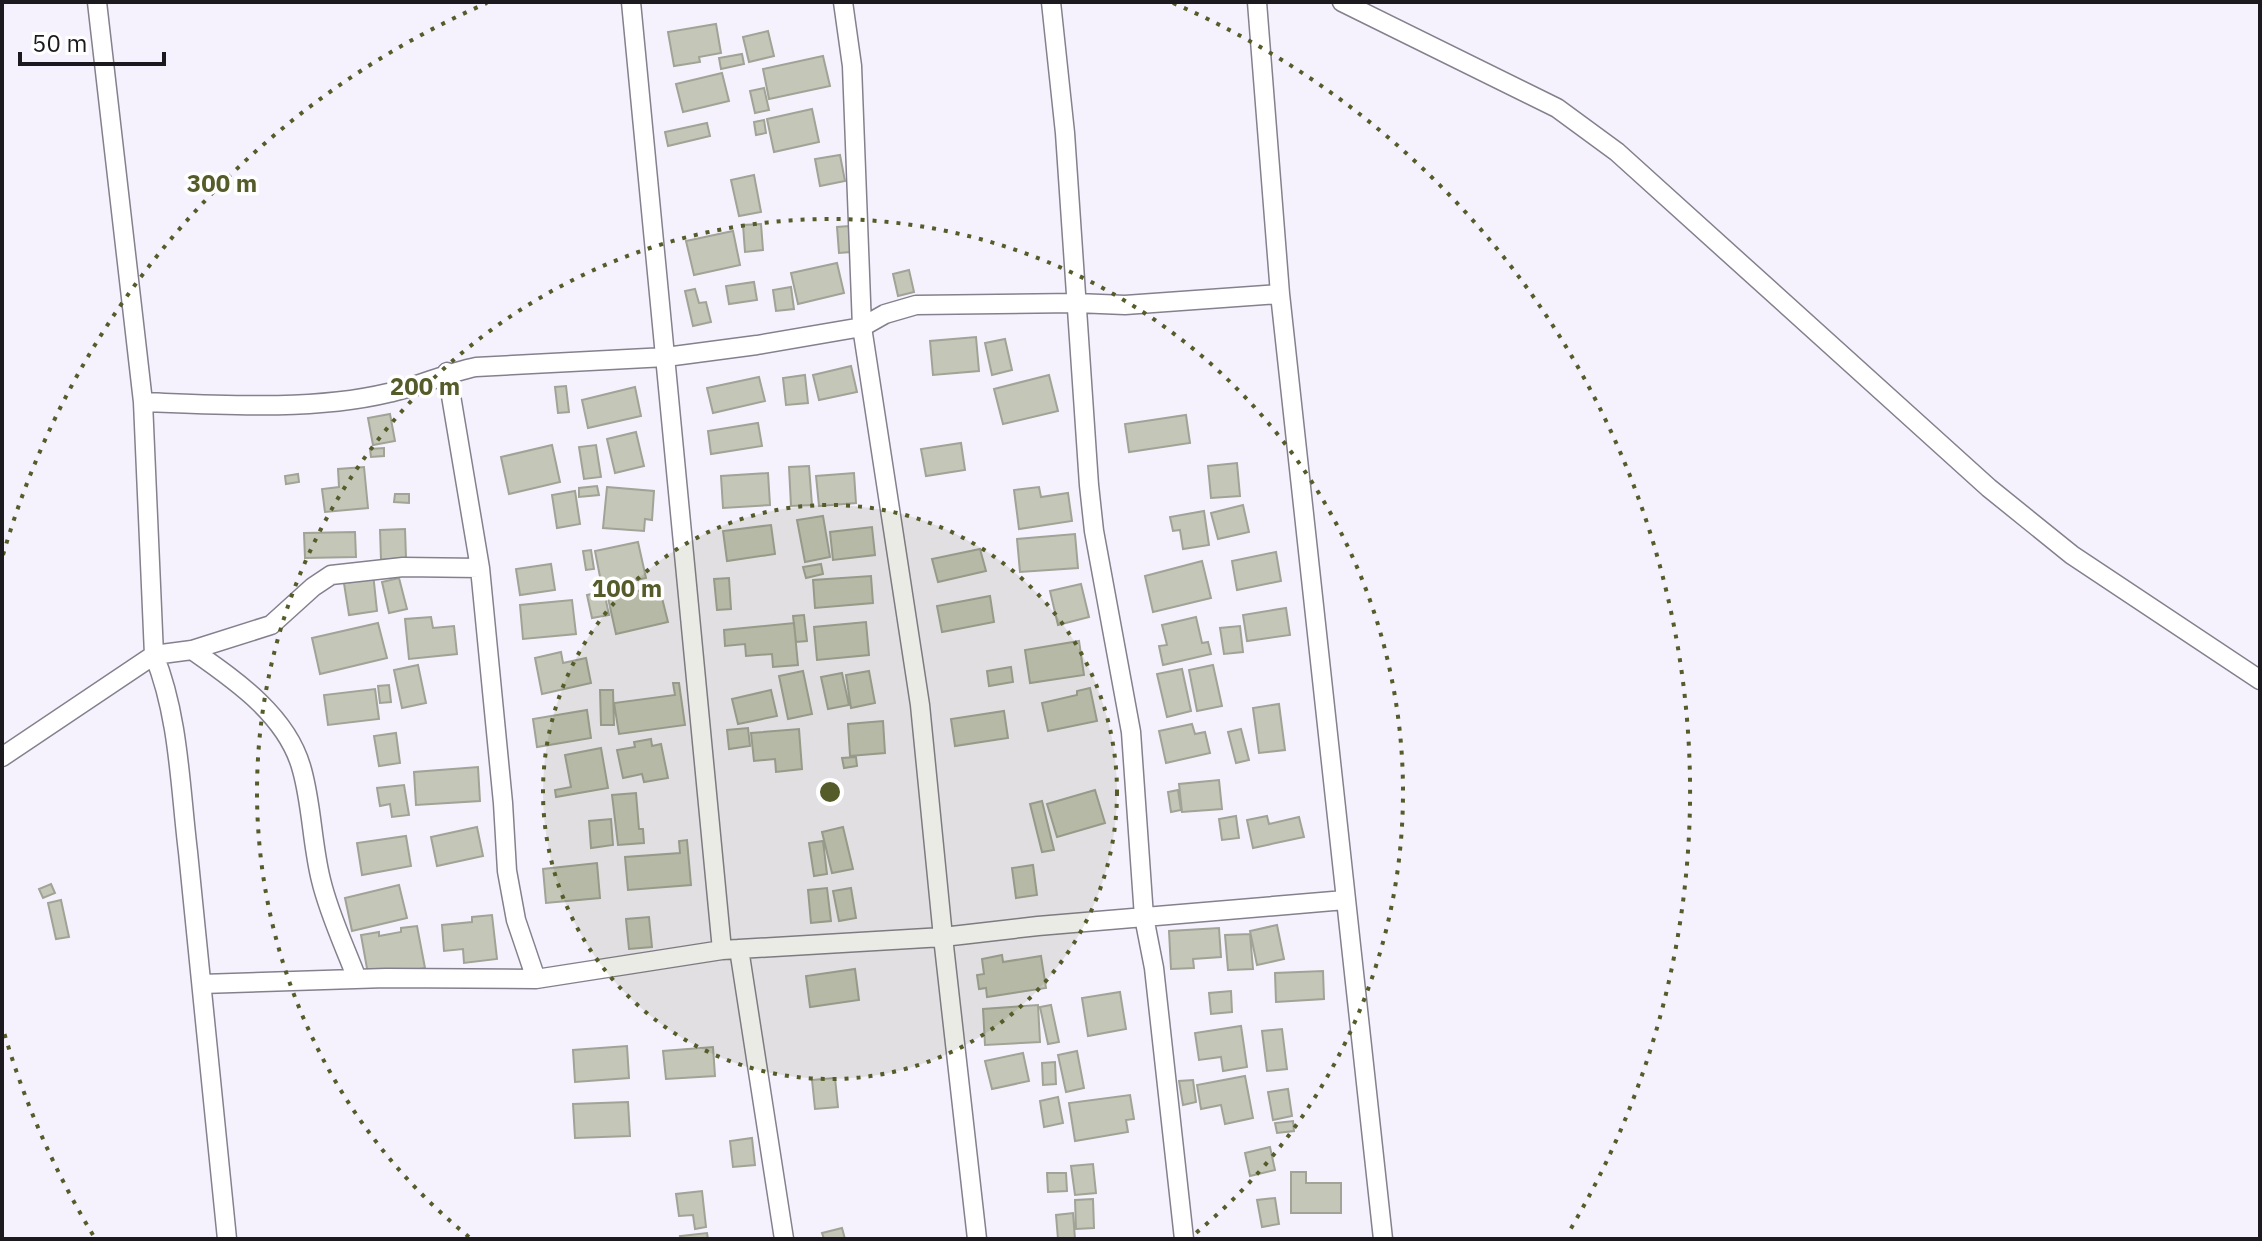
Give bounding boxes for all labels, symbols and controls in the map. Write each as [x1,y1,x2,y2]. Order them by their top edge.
scale bar [20,16,164,66]
text: 50 m [32,27,87,59]
text: 300 m [187,167,257,199]
text: 200 m [390,370,460,402]
text: 100 m [592,572,662,604]
centre of rings [816,778,844,806]

